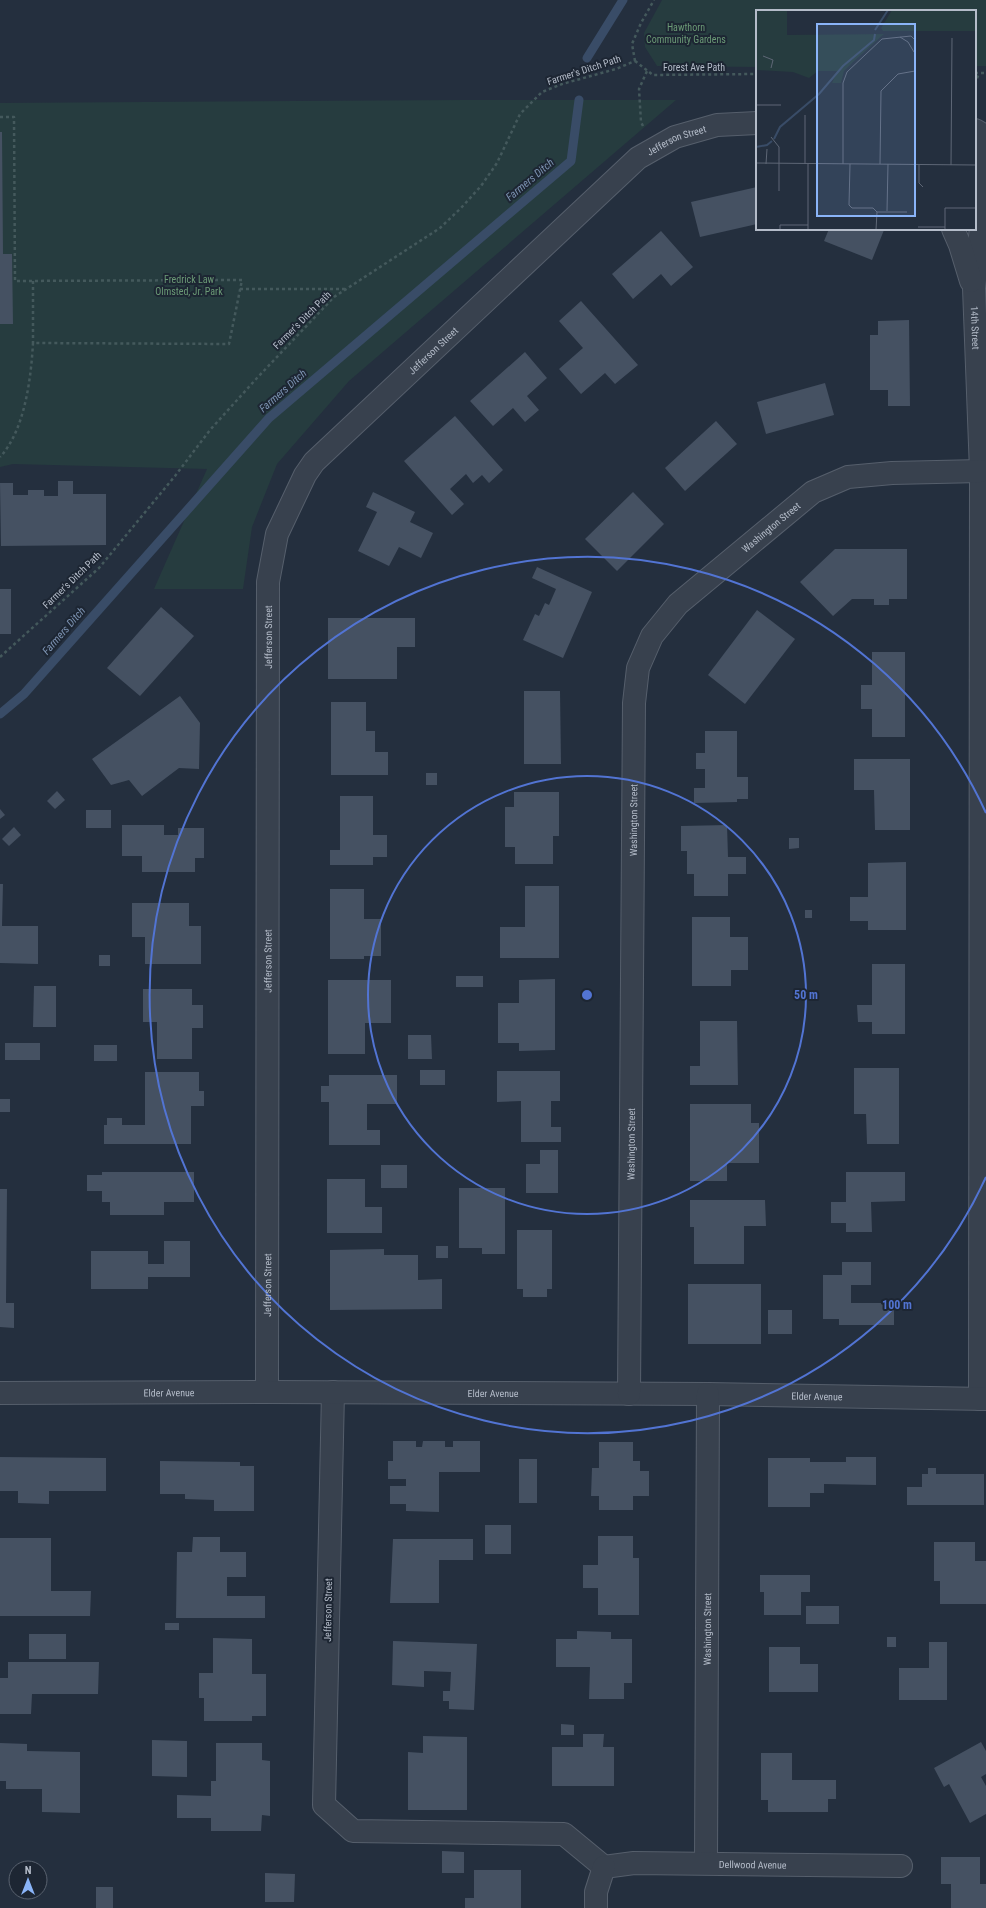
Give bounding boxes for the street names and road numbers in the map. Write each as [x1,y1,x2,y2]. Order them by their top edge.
street label: Farmer's Ditch Path [546,53,622,87]
street label: Forest Ave Path [663,62,725,73]
street label: Jefferson Street [645,123,707,157]
street label: Farmer's Ditch Path [271,289,333,351]
street label: 14th Street [969,306,982,350]
street label: Jefferson Street [406,325,460,376]
street label: Washington Street [739,500,802,554]
street label: Farmer's Ditch Path [41,549,104,611]
street label: Jefferson Street [262,605,273,669]
street label: Washington Street [627,784,639,856]
street label: Jefferson Street [262,929,273,993]
street label: Washington Street [625,1108,637,1180]
street label: Jefferson Street [262,1253,273,1317]
street label: Elder Avenue [143,1387,195,1398]
street label: Elder Avenue [467,1387,519,1399]
street label: Elder Avenue [791,1390,843,1402]
street label: Jefferson Street [322,1578,334,1642]
street label: Washington Street [701,1593,713,1665]
street label: Dellwood Avenue [719,1858,787,1870]

